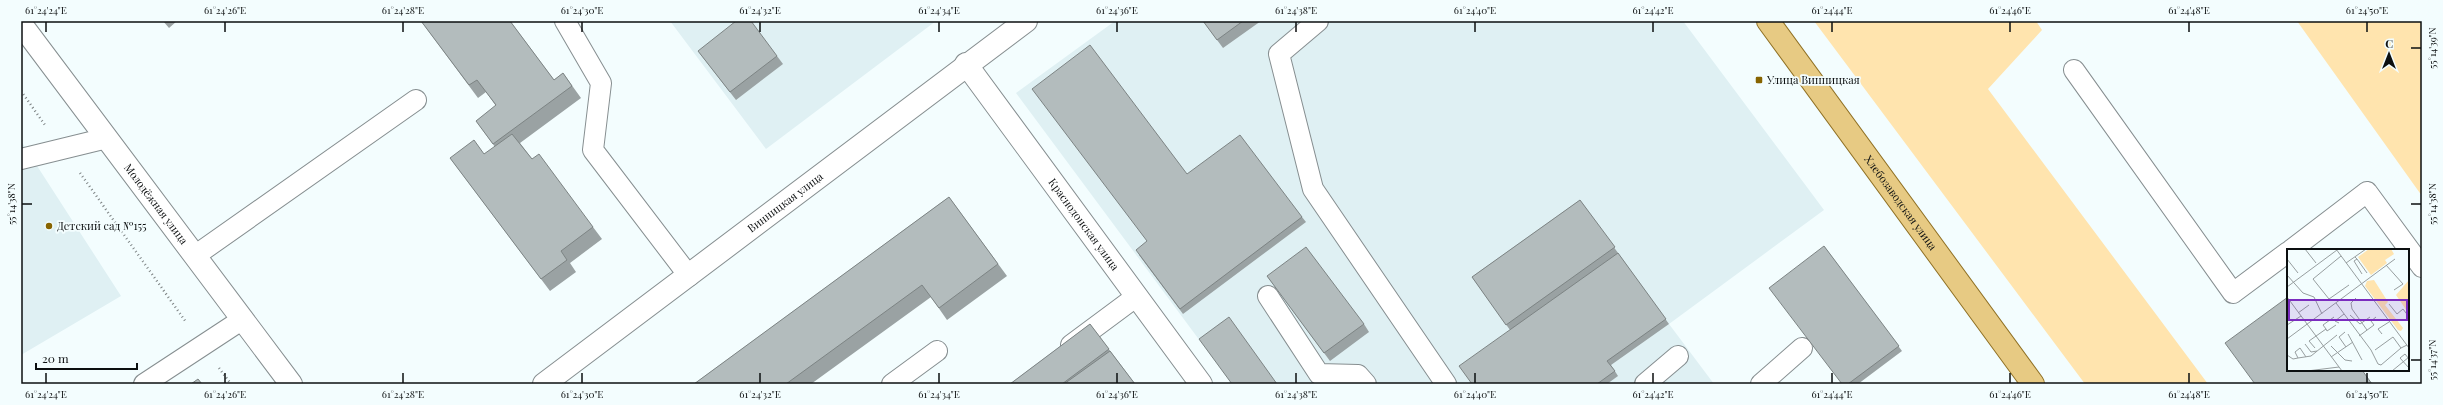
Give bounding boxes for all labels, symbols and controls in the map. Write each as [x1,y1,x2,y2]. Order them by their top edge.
text: 61°24'24"E [25,3,67,17]
text: 61°24'26"E [204,3,246,17]
text: 61°24'28"E [382,3,424,17]
text: 61°24'30"E [561,3,603,17]
text: 61°24'32"E [739,3,781,17]
text: 61°24'34"E [918,3,960,17]
text: 61°24'36"E [1096,3,1138,17]
text: 61°24'38"E [1275,3,1317,17]
text: 61°24'40"E [1454,3,1496,17]
text: 61°24'42"E [1632,3,1674,17]
text: 61°24'44"E [1811,3,1853,17]
text: 61°24'46"E [1989,3,2031,17]
text: 61°24'48"E [2168,3,2210,17]
text: 61°24'50"E [2346,3,2388,17]
text: 55°14'39"N [2425,27,2439,69]
north arrow [2369,34,2409,74]
text: С [2385,36,2393,51]
place label: Улица Винницкая [1766,72,1860,87]
marker: Улица Винницкая [1754,75,1764,85]
street label: Хлебозаводская улица [1861,152,1941,253]
street label: Молодёжная улица [121,160,192,248]
street label: Винницкая улица [744,168,826,235]
street label: Краснодонская улица [1045,175,1123,274]
text: 55°14'38"N [4,183,18,225]
text: 55°14'38"N [2425,183,2439,225]
place label: Детский сад №155 [57,218,147,233]
marker: Детский сад №155 [44,221,54,231]
inset map [2287,249,2409,371]
text: 55°14'37"N [2425,340,2439,380]
scale bar [36,345,137,371]
text: 20 m [42,350,69,366]
text: 61°24'24"E [25,387,67,401]
text: 61°24'26"E [204,387,246,401]
text: 61°24'28"E [382,387,424,401]
text: 61°24'30"E [561,387,603,401]
text: 61°24'32"E [739,387,781,401]
text: 61°24'34"E [918,387,960,401]
text: 61°24'36"E [1096,387,1138,401]
text: 61°24'38"E [1275,387,1317,401]
text: 61°24'40"E [1454,387,1496,401]
text: 61°24'42"E [1632,387,1674,401]
text: 61°24'44"E [1811,387,1853,401]
text: 61°24'46"E [1989,387,2031,401]
text: 61°24'48"E [2168,387,2210,401]
text: 61°24'50"E [2346,387,2388,401]

